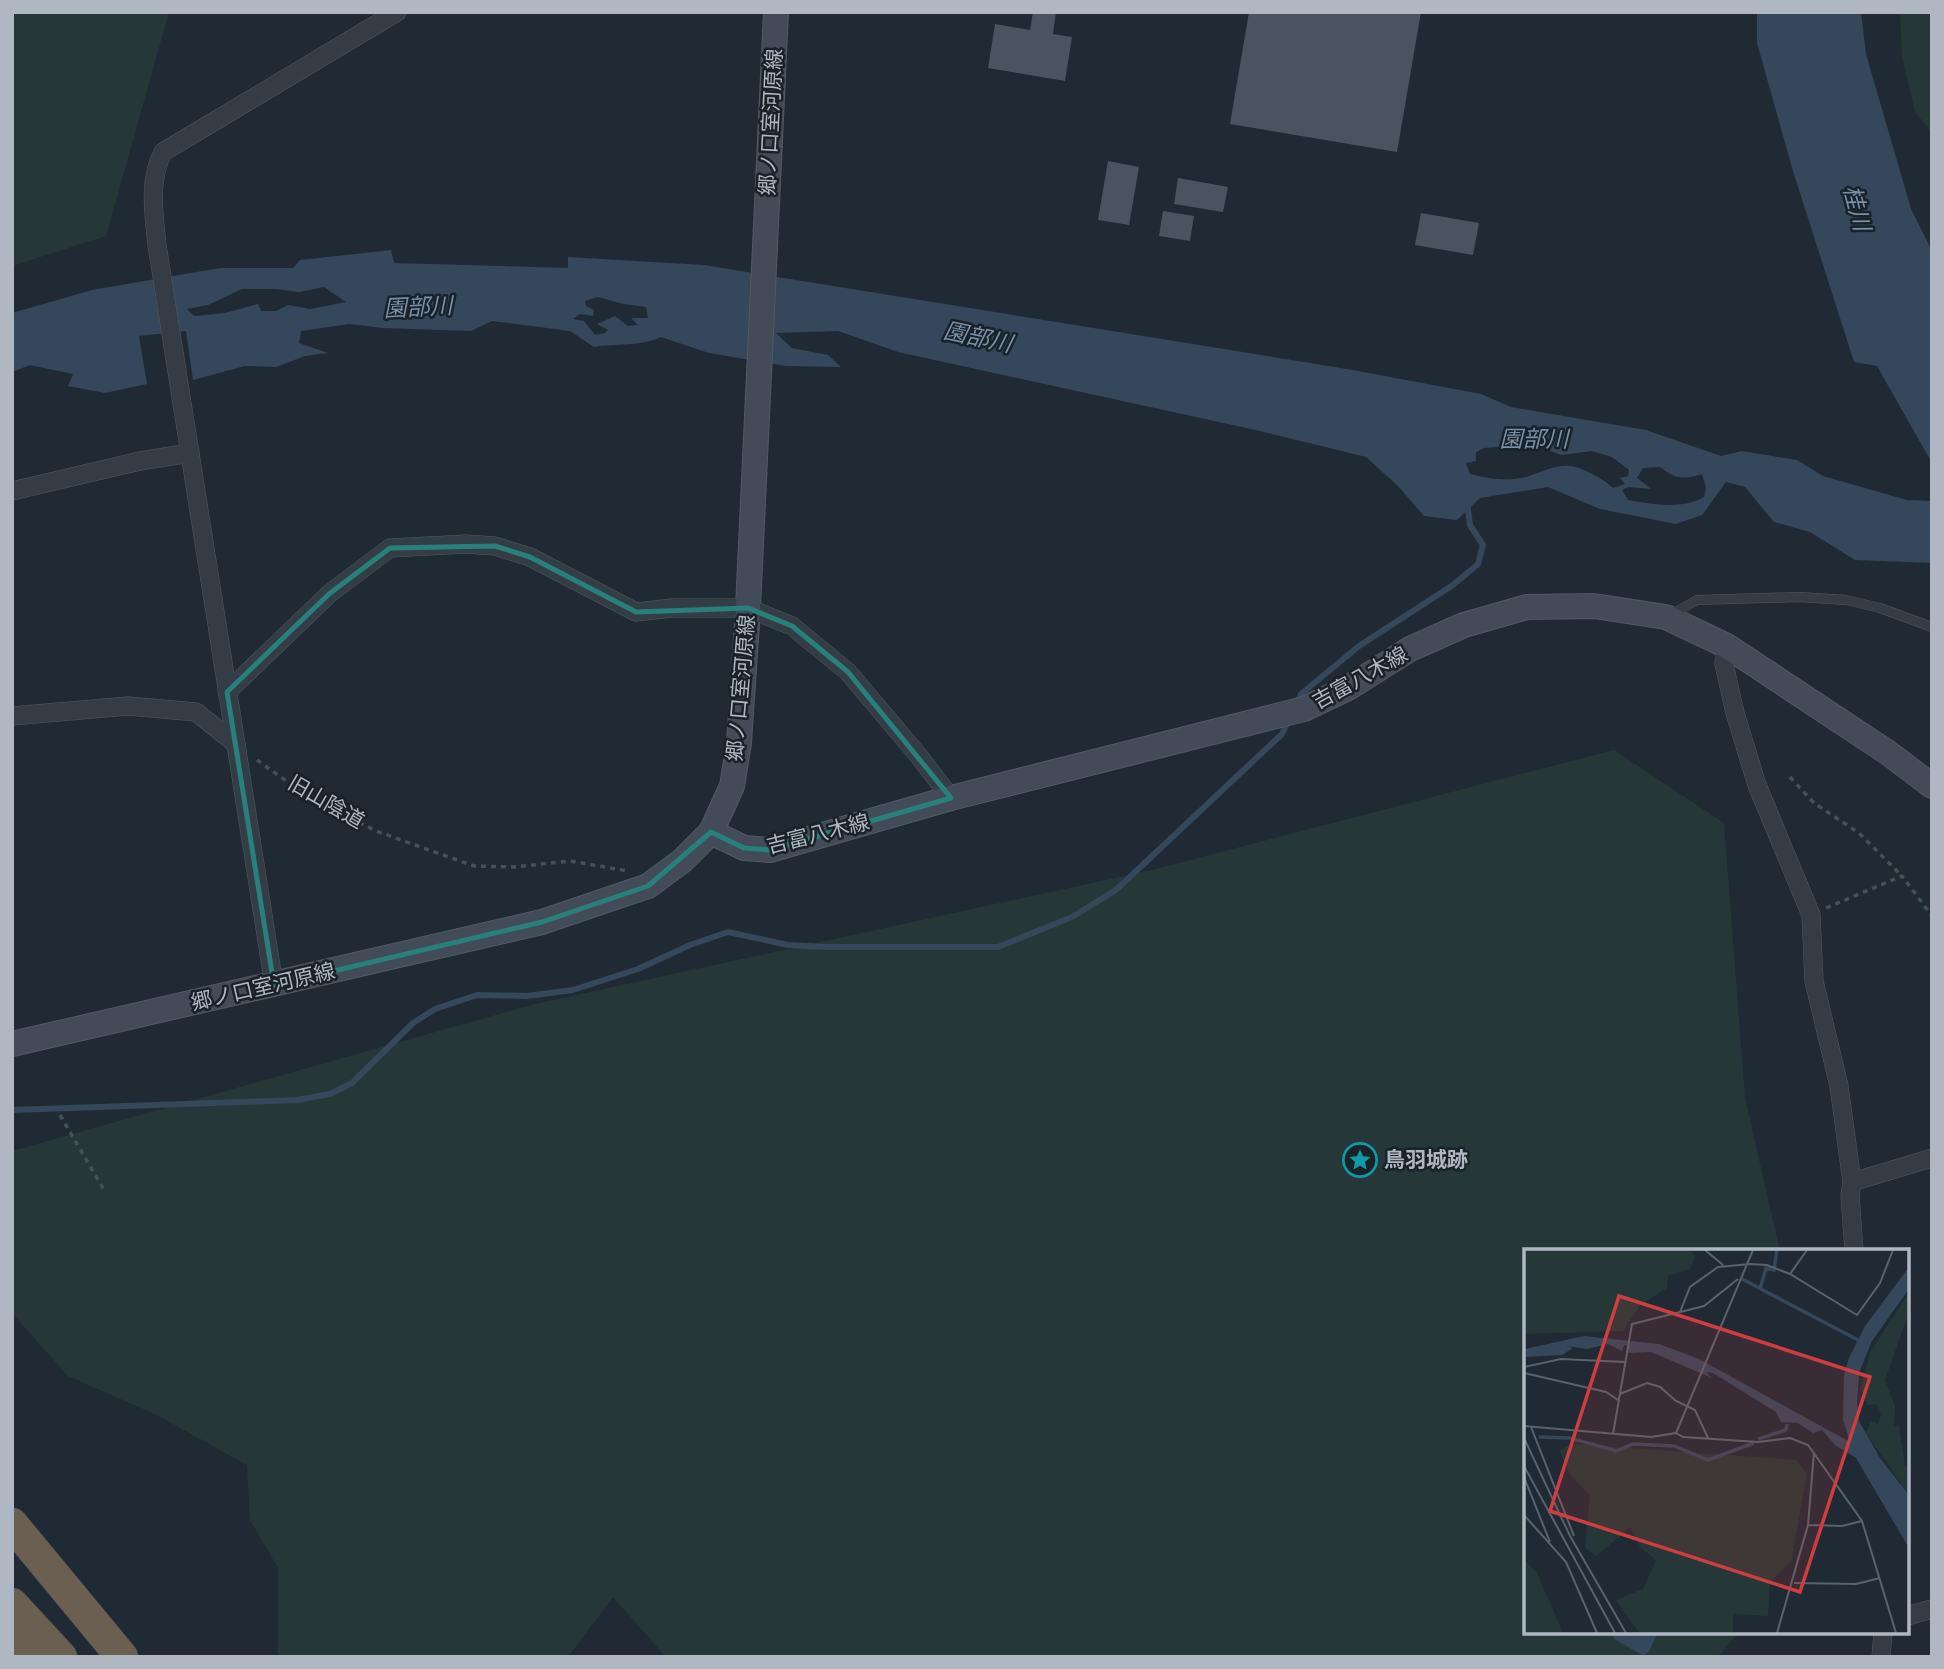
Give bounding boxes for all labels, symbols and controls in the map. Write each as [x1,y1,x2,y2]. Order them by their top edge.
street label: 郷ノ口室河原線 [753,48,787,196]
water label: 桂川 [1838,182,1878,236]
water label: 園部川 [383,290,456,322]
water label: 園部川 [942,315,1018,358]
water label: 園部川 [1500,424,1572,452]
street label: 郷ノ口室河原線 [721,614,759,762]
street label: 吉富八木線 [1307,640,1412,714]
street label: 旧山陰道 [284,769,369,833]
street label: 吉富八木線 [764,808,872,858]
street label: 郷ノ口室河原線 [188,957,337,1015]
place icon: 鳥羽城跡 [1341,1141,1379,1179]
place label: 鳥羽城跡 [1384,1146,1468,1172]
inset map [1524,1249,1909,1634]

